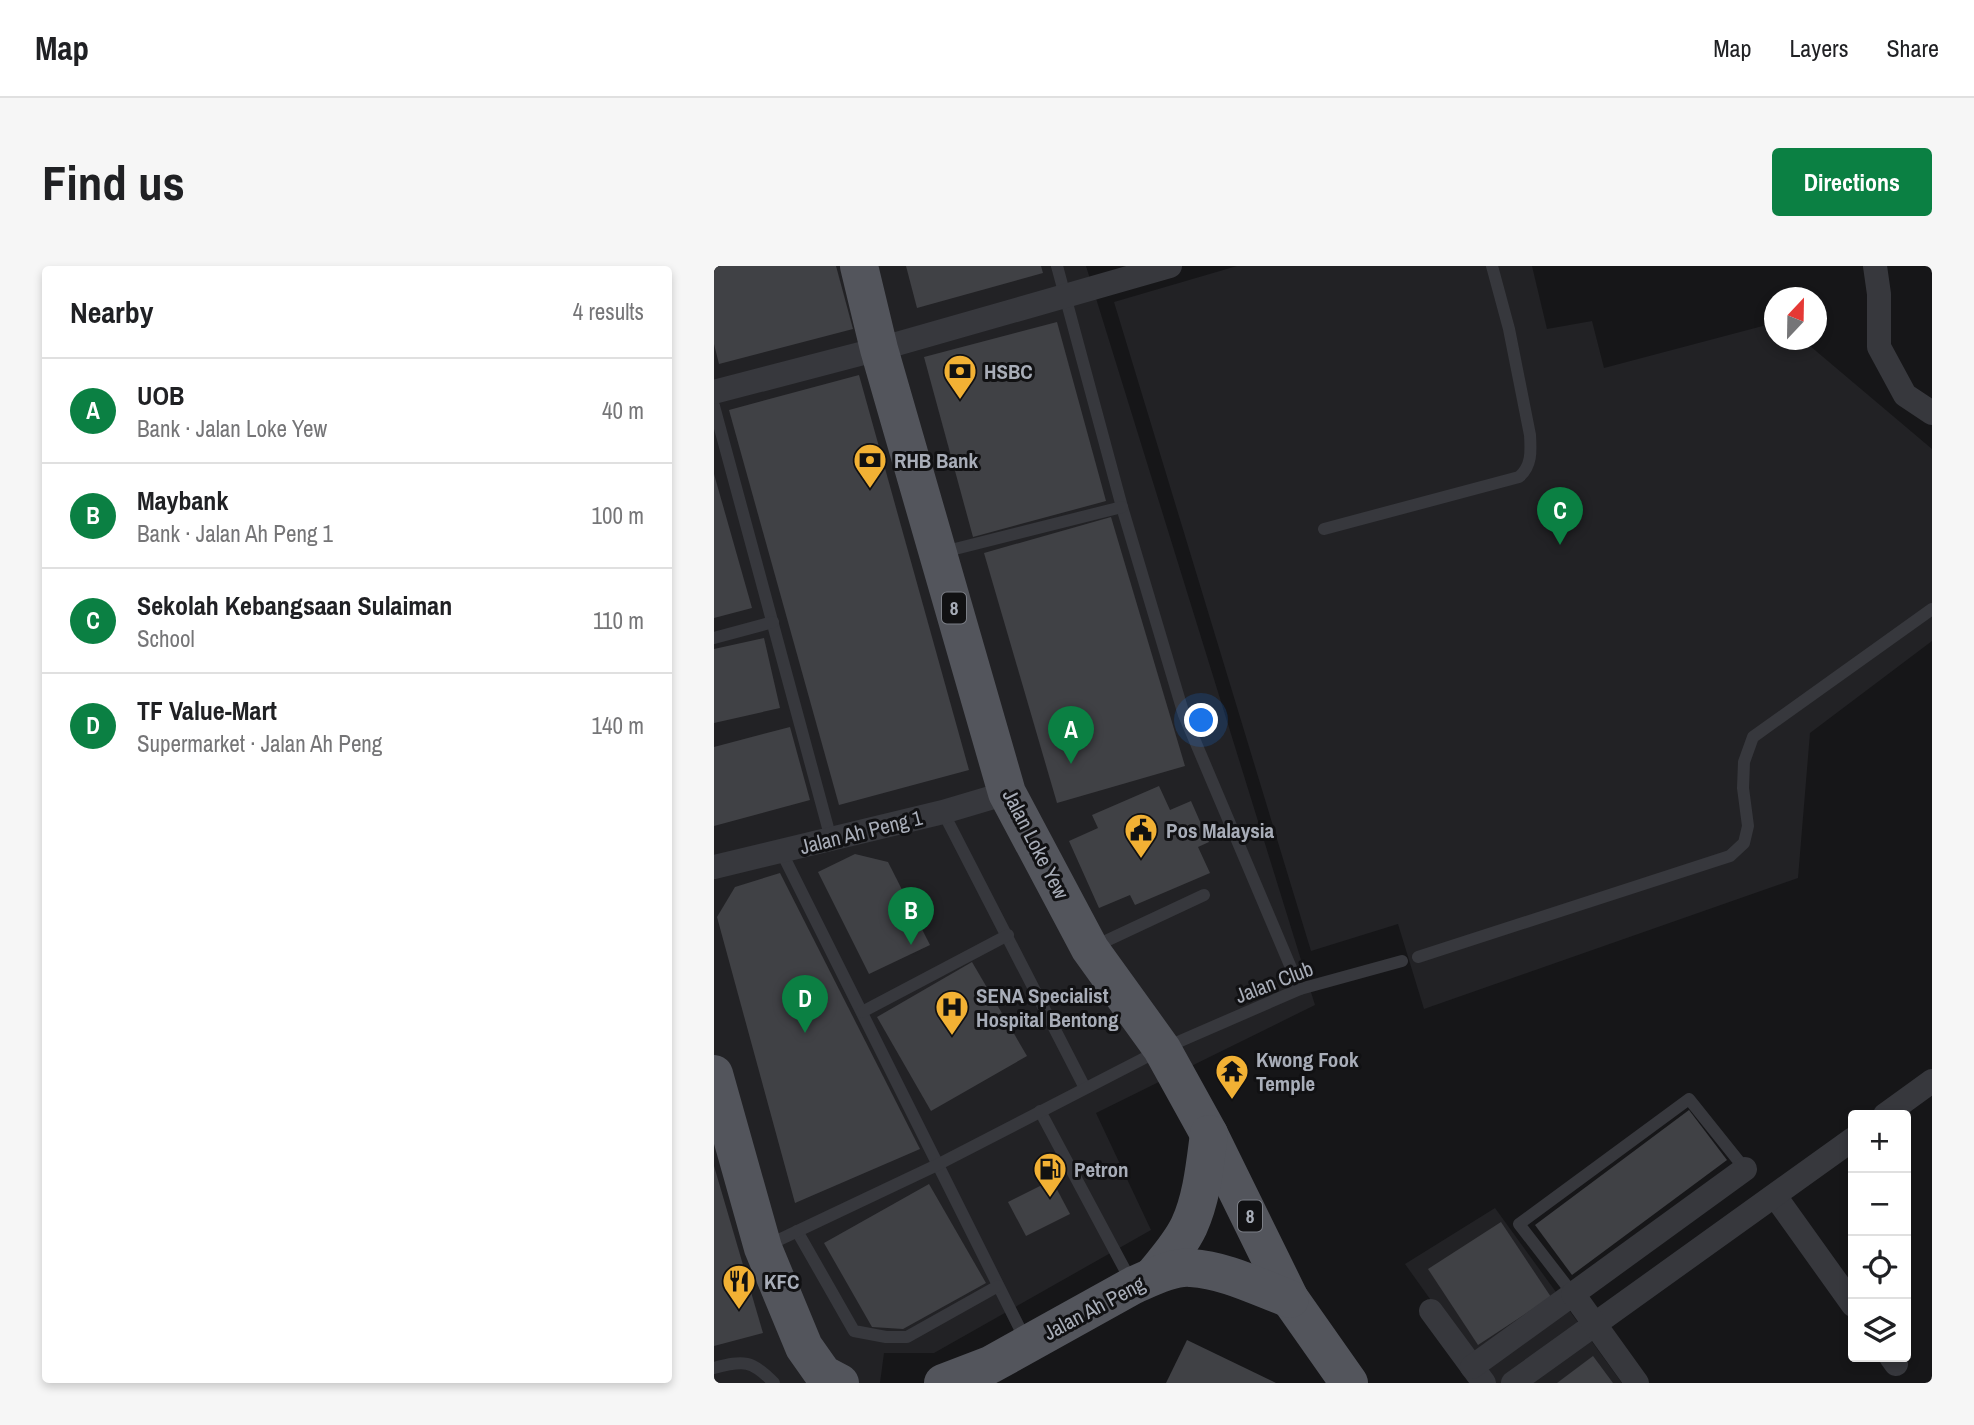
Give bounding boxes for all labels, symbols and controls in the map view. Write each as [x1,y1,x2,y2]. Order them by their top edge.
text: Map [35,26,89,70]
text: Map [1713,32,1751,64]
text: Layers [1789,32,1848,64]
text: Share [1886,32,1939,64]
button: Directions [1772,148,1932,216]
text: Find us [42,149,185,215]
north arrow [1764,287,1827,350]
text: Nearby [70,292,153,332]
text: 4 results [573,296,644,327]
bank icon: HSBC [941,352,979,401]
place label: HSBC [984,357,1033,386]
text: UOB [137,378,184,413]
text: A [86,395,100,426]
text: 40 m [602,395,644,426]
text: Bank · Jalan Loke Yew [137,413,327,444]
bank icon: RHB Bank [851,441,889,490]
place label: RHB Bank [894,446,979,475]
text: Maybank [137,483,228,518]
pin: C [1537,487,1583,545]
text: B [86,500,100,531]
text: 100 m [592,500,644,531]
text: Bank · Jalan Ah Peng 1 [137,518,333,549]
text: Sekolah Kebangsaan Sulaiman [137,588,452,623]
road number: 8 [942,592,966,624]
text: C [86,605,100,636]
text: 110 m [593,605,644,636]
text: School [137,623,195,654]
text: TF Value-Mart [137,693,277,728]
your location [1184,703,1218,737]
pin: A [1048,706,1094,764]
text: D [86,710,100,741]
text: 140 m [592,710,644,741]
text: Supermarket · Jalan Ah Peng [137,728,382,759]
street label: Jalan Loke Yew [996,784,1076,905]
street label: Jalan Ah Peng 1 [797,803,926,861]
public building icon: Pos Malaysia [1122,811,1160,860]
place label: Pos Malaysia [1166,816,1275,845]
pin: B [888,887,934,945]
street label: Jalan Club [1231,954,1317,1010]
pin: D [782,975,828,1033]
place label: SENA Specialist Hospital Bentong [976,981,1119,1034]
hospital icon: SENA Specialist Hospital Bentong [933,988,971,1037]
place label: Kwong Fook Temple [1256,1045,1359,1098]
temple icon: Kwong Fook Temple [1213,1052,1251,1101]
map controls [1848,1110,1911,1362]
button: + [1848,1110,1911,1173]
fuel station icon: Petron [1031,1150,1069,1199]
place label: Petron [1074,1155,1129,1184]
button: − [1848,1173,1911,1236]
road number: 8 [1238,1200,1262,1232]
button: locate [1848,1236,1911,1299]
restaurant icon: KFC [720,1262,758,1311]
place label: KFC [764,1267,799,1296]
street label: Jalan Ah Peng [1038,1269,1150,1347]
button: layers [1848,1299,1911,1362]

